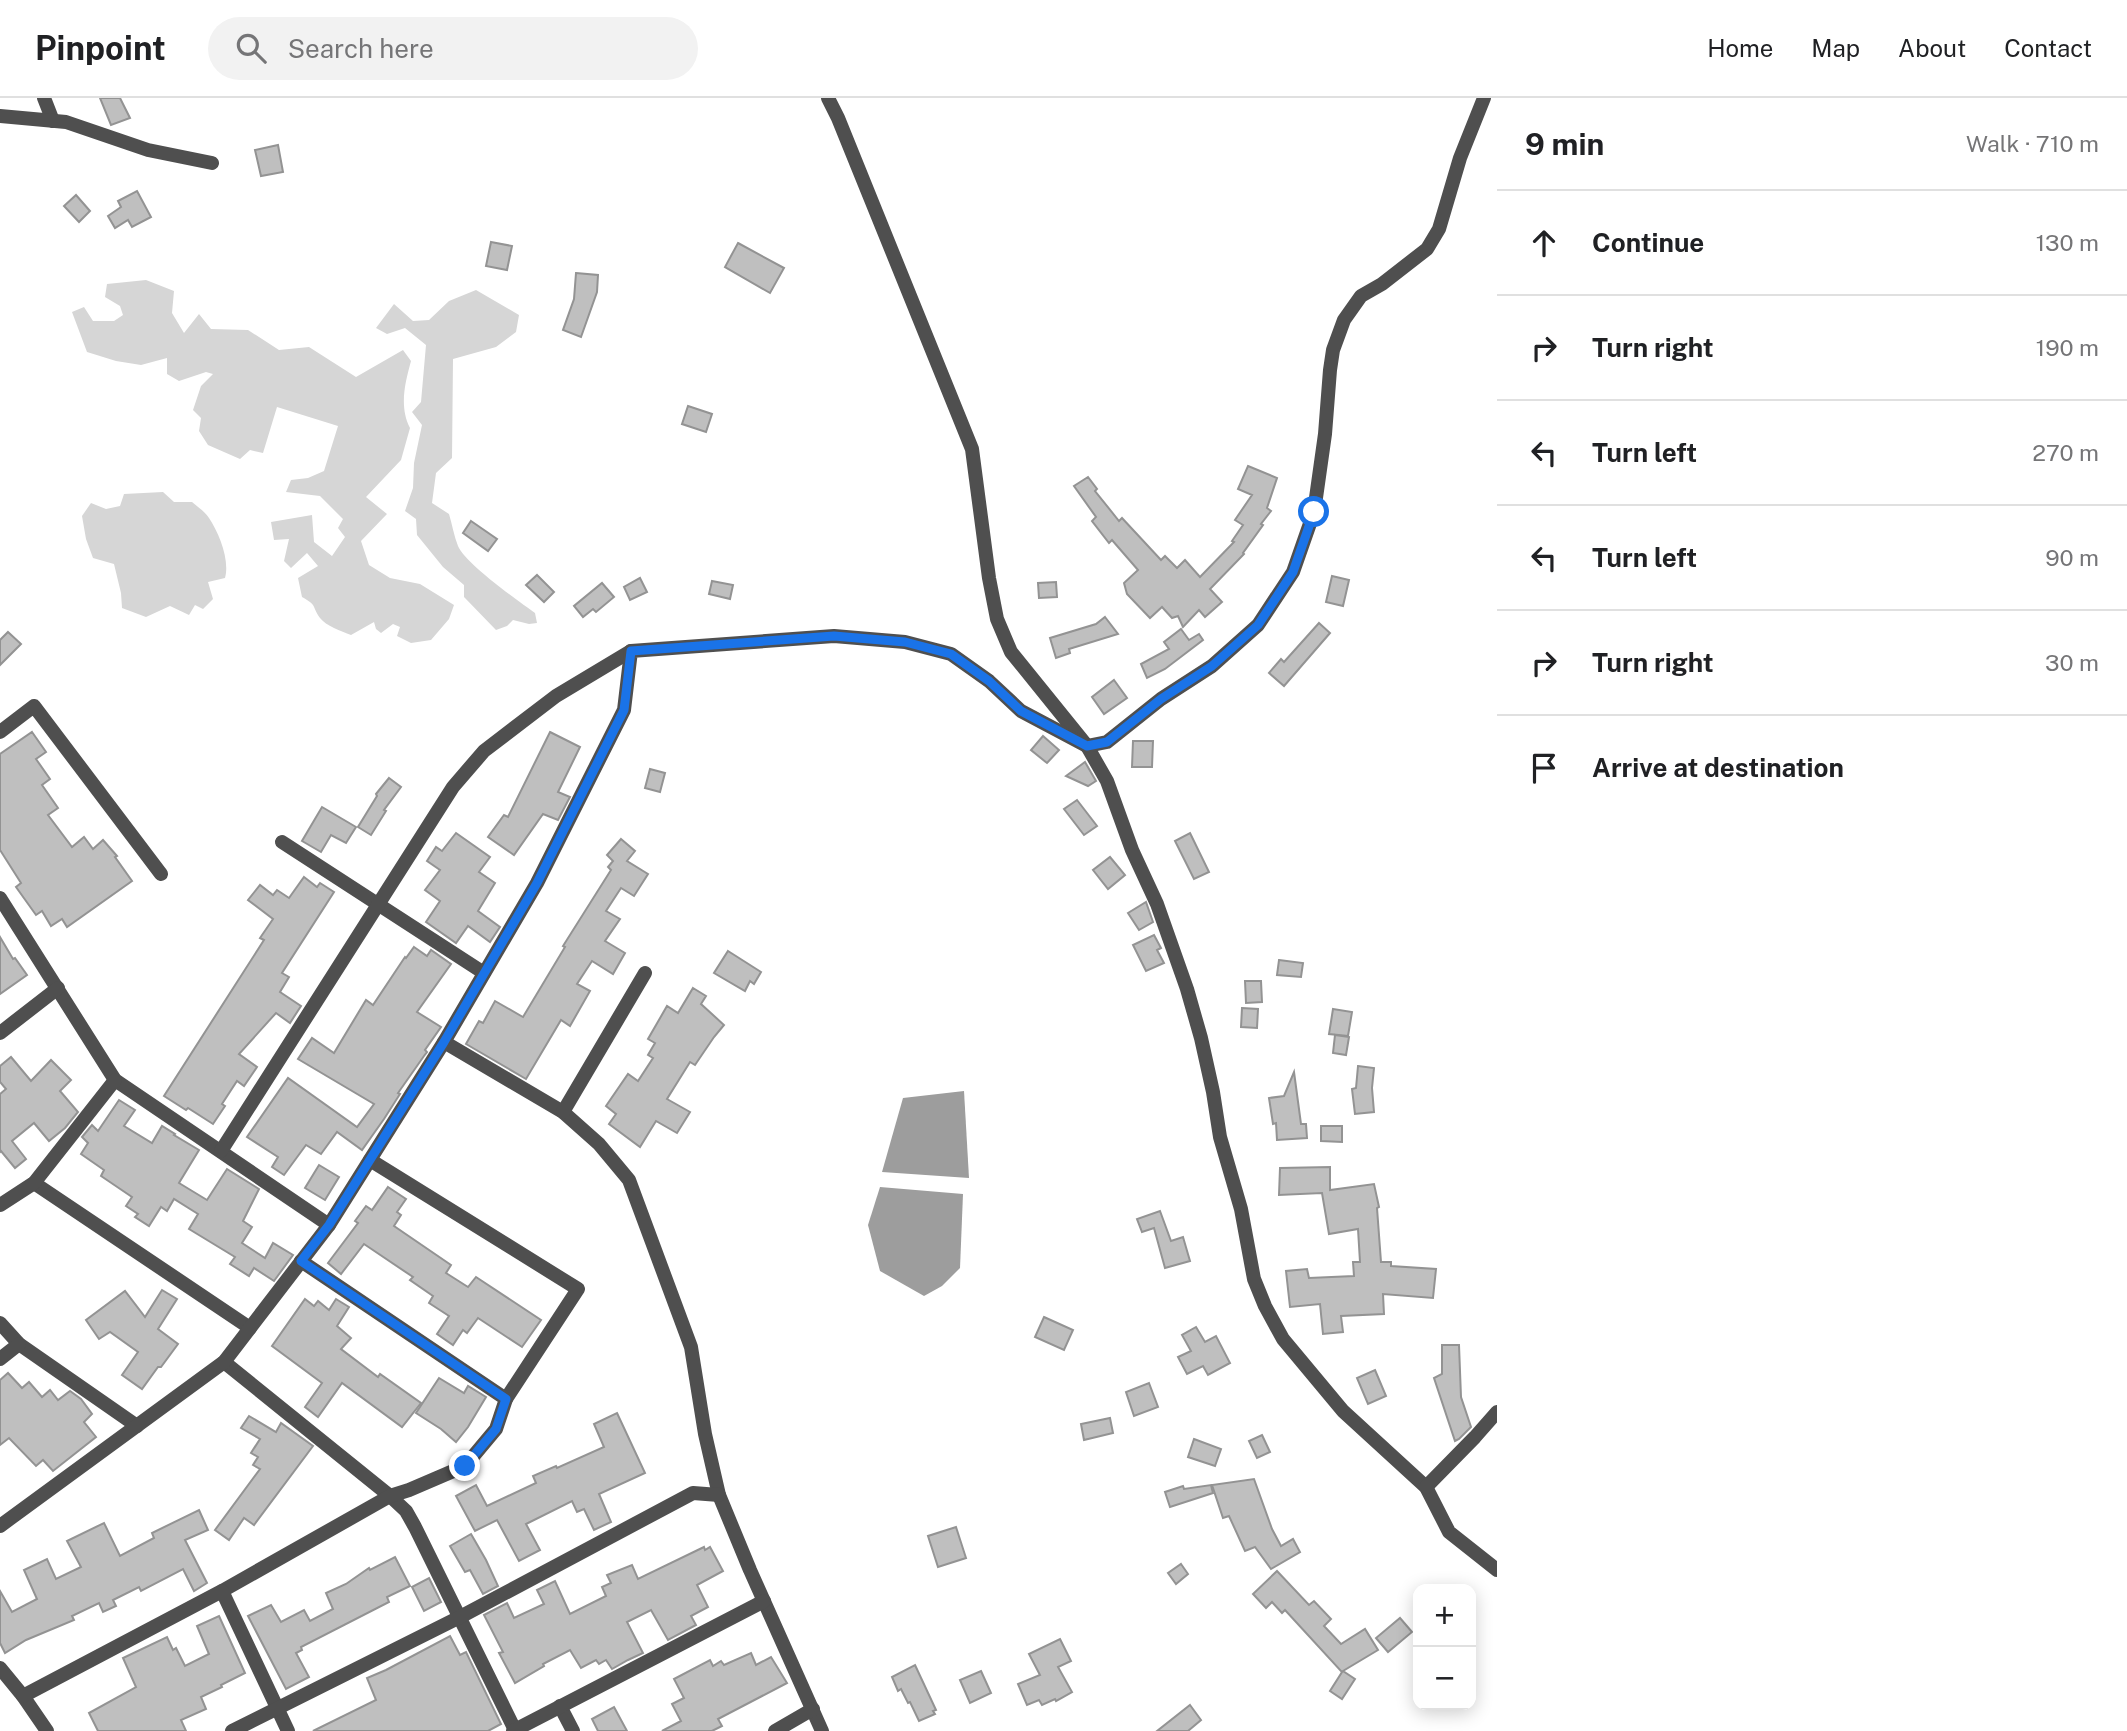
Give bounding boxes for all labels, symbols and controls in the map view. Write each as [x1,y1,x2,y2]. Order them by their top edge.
search box [208,17,698,80]
text: Pinpoint [35,29,166,67]
icon: search [232,29,270,67]
text: Search here [288,33,434,64]
text: Home [1707,34,1773,62]
text: Map [1811,34,1860,62]
text: About [1898,34,1966,62]
text: Contact [2004,34,2092,62]
text: 9 min [1525,126,1604,162]
text: Walk · 710 m [1966,130,2099,157]
icon: ahead [1525,224,1563,262]
text: Continue [1592,227,1704,258]
text: 130 m [2036,229,2099,256]
icon: right [1525,329,1563,367]
text: Turn right [1592,332,1714,363]
text: 190 m [2036,334,2099,361]
icon: left [1525,434,1563,472]
text: Turn left [1592,437,1697,468]
text: 270 m [2032,439,2099,466]
route start [1298,496,1329,527]
icon: left [1525,539,1563,577]
text: Turn left [1592,542,1697,573]
text: 90 m [2045,544,2099,571]
icon: right [1525,644,1563,682]
text: Turn right [1592,647,1714,678]
text: 30 m [2045,649,2099,676]
icon: arrive [1525,749,1563,787]
text: Arrive at destination [1592,752,1844,783]
route end [449,1450,480,1481]
map controls [1413,1584,1476,1710]
button: + [1413,1584,1476,1647]
button: − [1413,1647,1476,1710]

